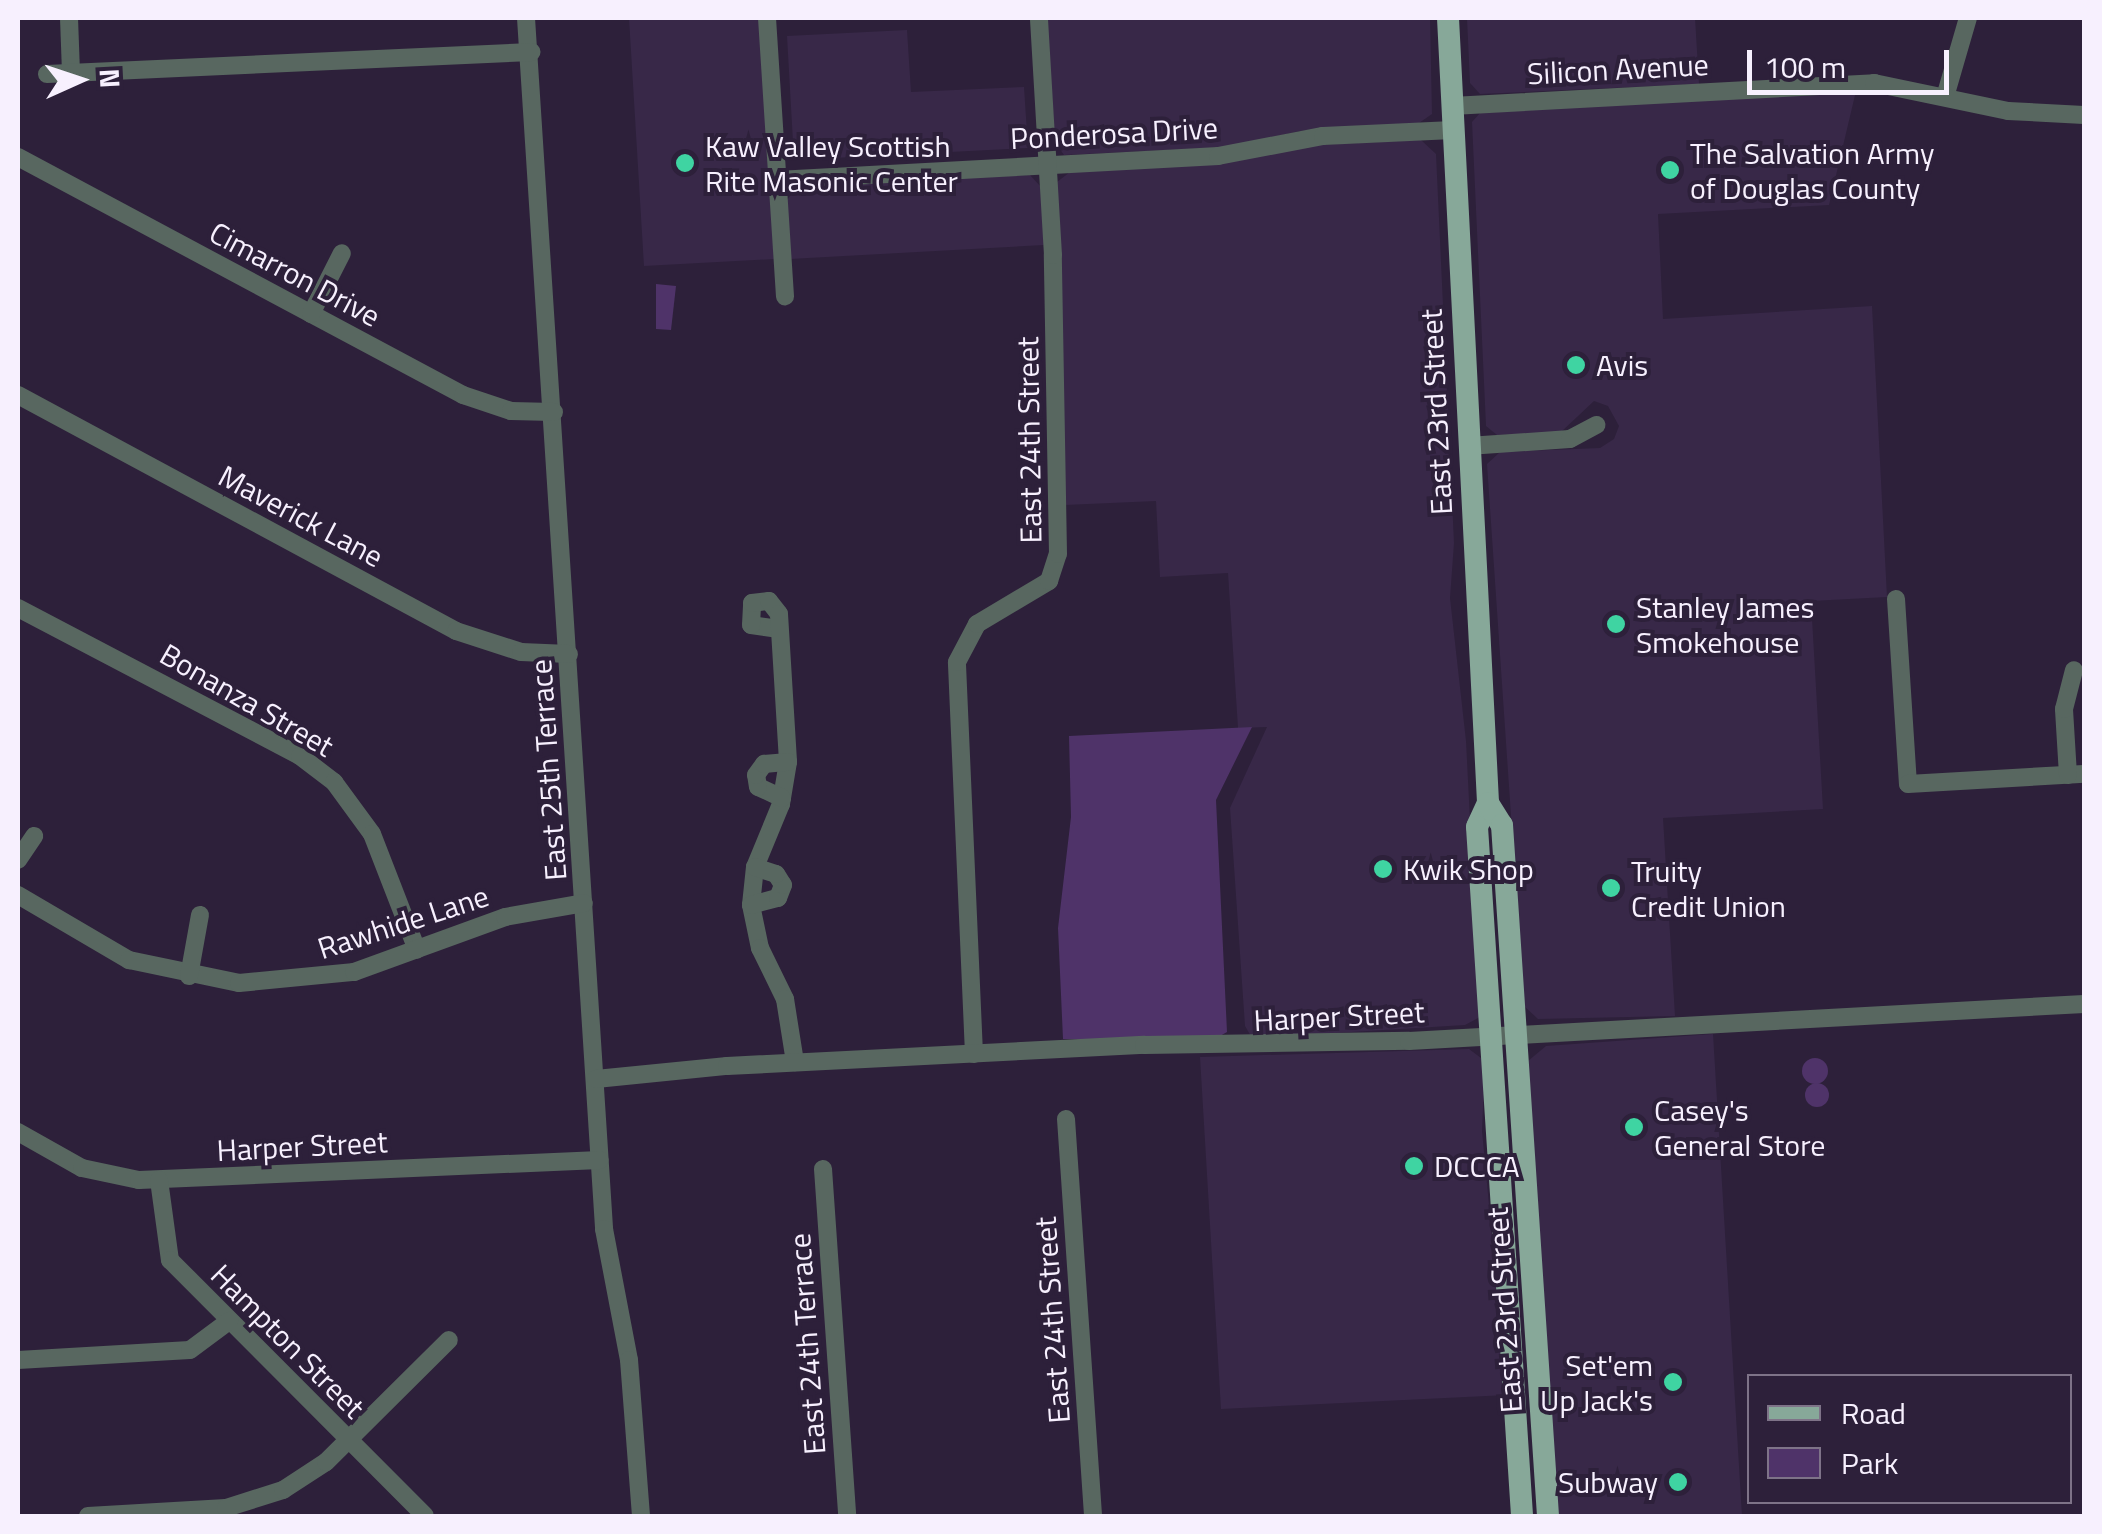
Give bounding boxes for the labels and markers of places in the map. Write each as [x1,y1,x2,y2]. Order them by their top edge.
place label: Kaw Valley Scottish Rite Masonic Center [705,128,958,198]
place label: The Salvation Army of Douglas County [1690,135,1934,206]
marker: Kaw Valley Scottish Rite Masonic Center [674,152,696,174]
marker: The Salvation Army of Douglas County [1659,159,1681,181]
place label: Avis [1596,347,1648,383]
marker: Avis [1565,354,1587,376]
place label: Stanley James Smokehouse [1636,589,1814,660]
marker: Stanley James Smokehouse [1605,613,1627,635]
place label: Kwik Shop [1403,851,1534,887]
place label: Truity Credit Union [1631,853,1786,924]
marker: Kwik Shop [1372,858,1394,880]
marker: Truity Credit Union [1600,877,1622,899]
place label: Casey's General Store [1654,1092,1825,1162]
marker: Casey's General Store [1623,1116,1645,1138]
place label: DCCCA [1434,1148,1520,1184]
marker: DCCCA [1403,1155,1425,1177]
place label: Set'em Up Jack's [1540,1347,1653,1418]
marker: Set'em Up Jack's [1662,1371,1684,1393]
place label: Subway [1558,1464,1658,1500]
marker: Subway [1667,1471,1689,1493]

